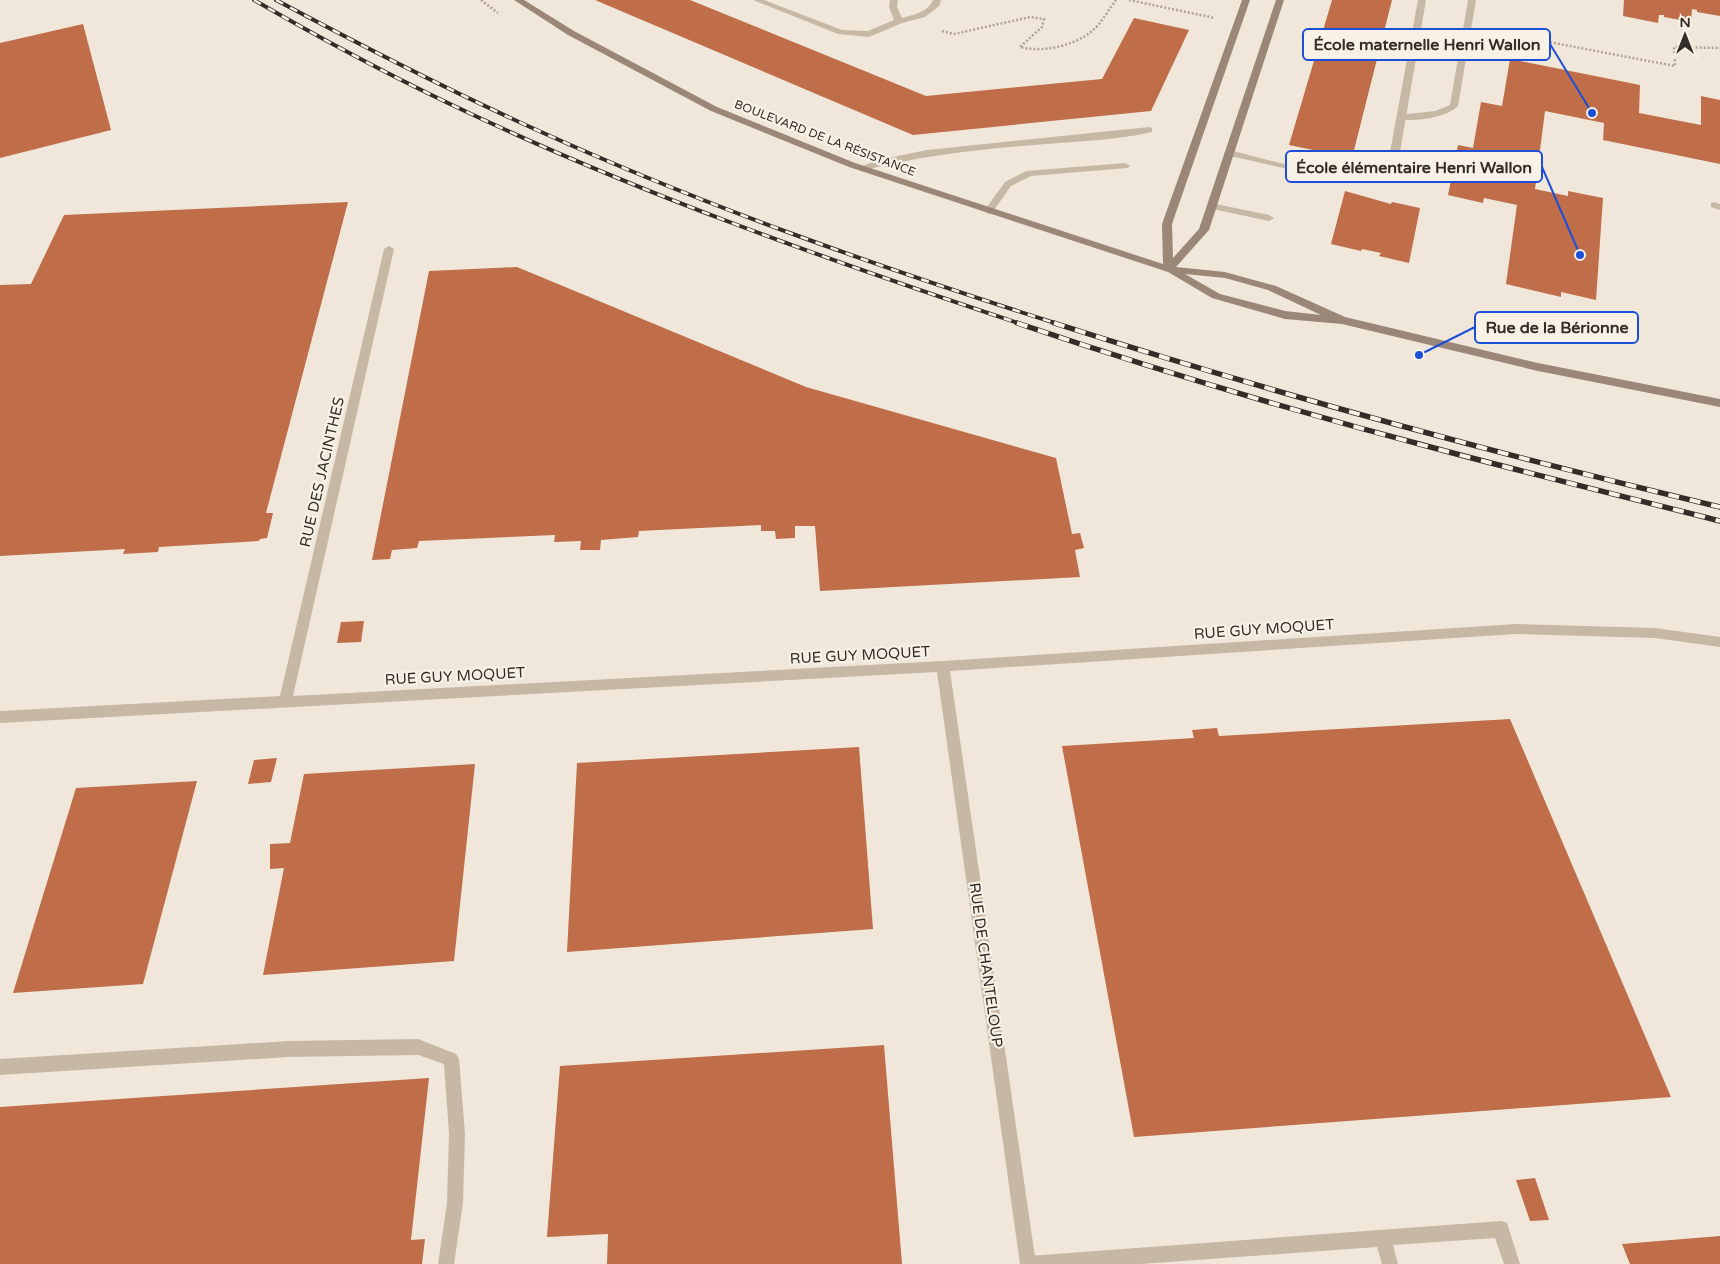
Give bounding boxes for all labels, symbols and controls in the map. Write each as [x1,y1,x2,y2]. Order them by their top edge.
north arrow [1660,10,1710,60]
text: N [1679,14,1691,31]
callout: École maternelle Henri Wallon [1303,29,1550,60]
text: École maternelle Henri Wallon [1314,35,1540,55]
street label: BOULEVARD DE LA RÉSISTANCE [732,97,918,179]
callout: École élémentaire Henri Wallon [1286,151,1542,182]
text: École élémentaire Henri Wallon [1296,158,1532,178]
callout: Rue de la Bérionne [1475,312,1638,343]
text: Rue de la Bérionne [1485,318,1629,338]
street label: RUE DES JACINTHES [296,395,348,549]
street label: RUE GUY MOQUET [1193,615,1335,643]
street label: RUE GUY MOQUET [789,642,931,668]
street label: RUE GUY MOQUET [384,663,526,689]
street label: RUE DE CHANTELOUP [966,881,1006,1049]

